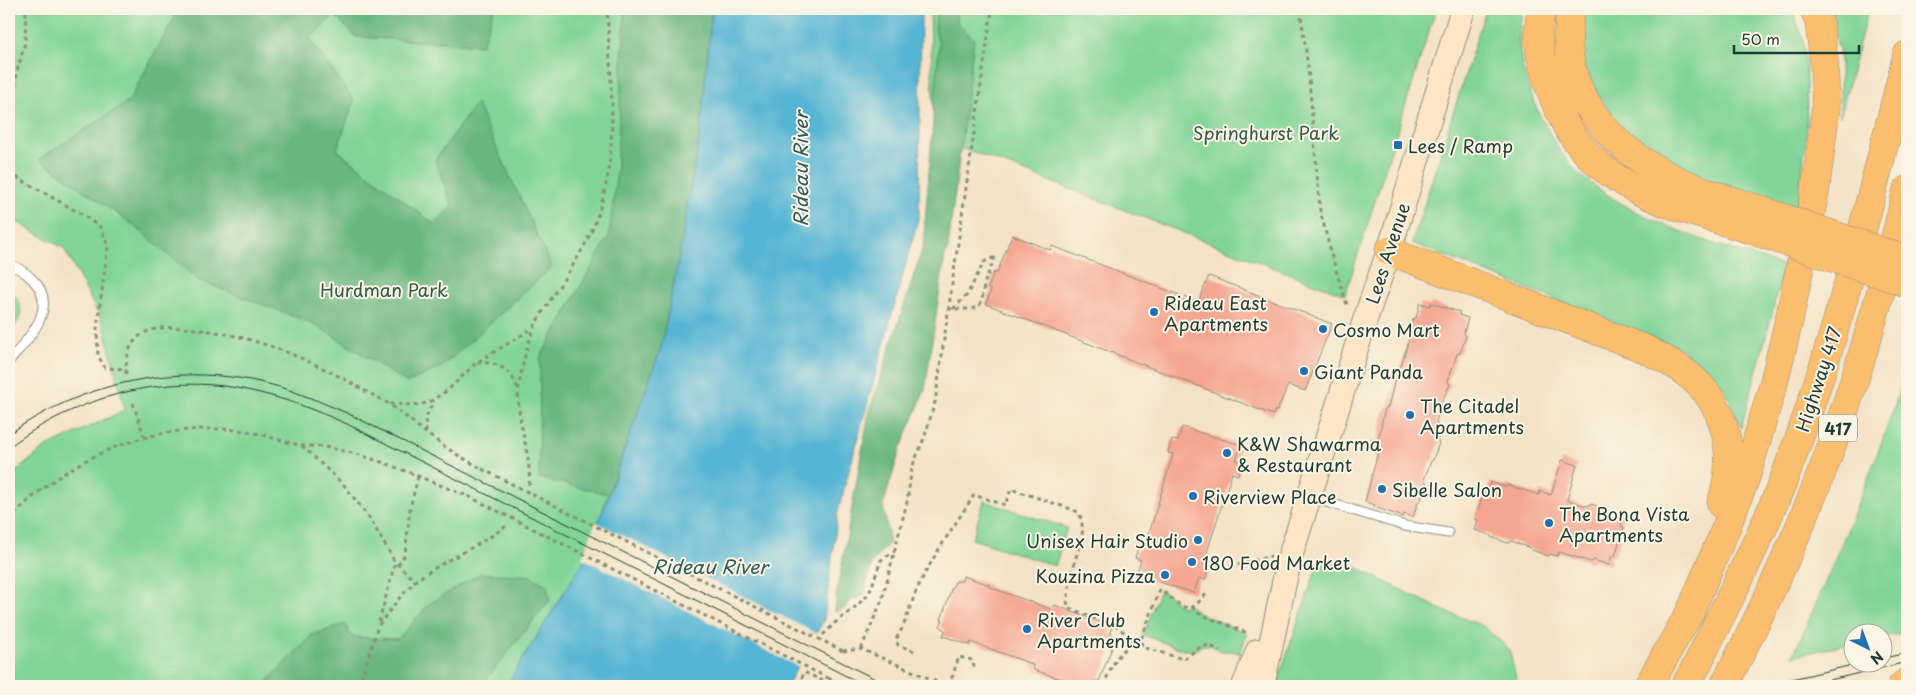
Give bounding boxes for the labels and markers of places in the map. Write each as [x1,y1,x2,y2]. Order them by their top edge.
place label: Lees / Ramp [1408,132,1513,159]
marker: Lees / Ramp [1392,139,1404,151]
place label: Rideau East Apartments [1164,289,1268,337]
marker: Rideau East Apartments [1148,306,1160,318]
place label: Cosmo Mart [1333,316,1440,343]
marker: Cosmo Mart [1317,323,1329,335]
place label: Giant Panda [1314,358,1423,385]
marker: Giant Panda [1298,365,1310,377]
place label: The Citadel Apartments [1420,392,1524,440]
marker: The Citadel Apartments [1404,409,1416,421]
place label: K&W Shawarma & Restaurant [1237,430,1382,478]
marker: K&W Shawarma & Restaurant [1221,447,1233,459]
place label: Sibelle Salon [1392,476,1502,503]
place label: Riverview Place [1203,483,1337,510]
marker: Sibelle Salon [1376,483,1388,495]
marker: Riverview Place [1187,490,1199,502]
place label: The Bona Vista Apartments [1559,500,1690,548]
marker: The Bona Vista Apartments [1543,517,1555,529]
place label: Unisex Hair Studio [1026,527,1188,554]
marker: Unisex Hair Studio [1192,534,1204,546]
place label: 180 Food Market [1202,549,1350,576]
marker: 180 Food Market [1186,556,1198,568]
place label: Kouzina Pizza [1036,562,1156,589]
marker: Kouzina Pizza [1159,569,1171,581]
place label: River Club Apartments [1037,606,1141,654]
marker: River Club Apartments [1021,623,1033,635]

